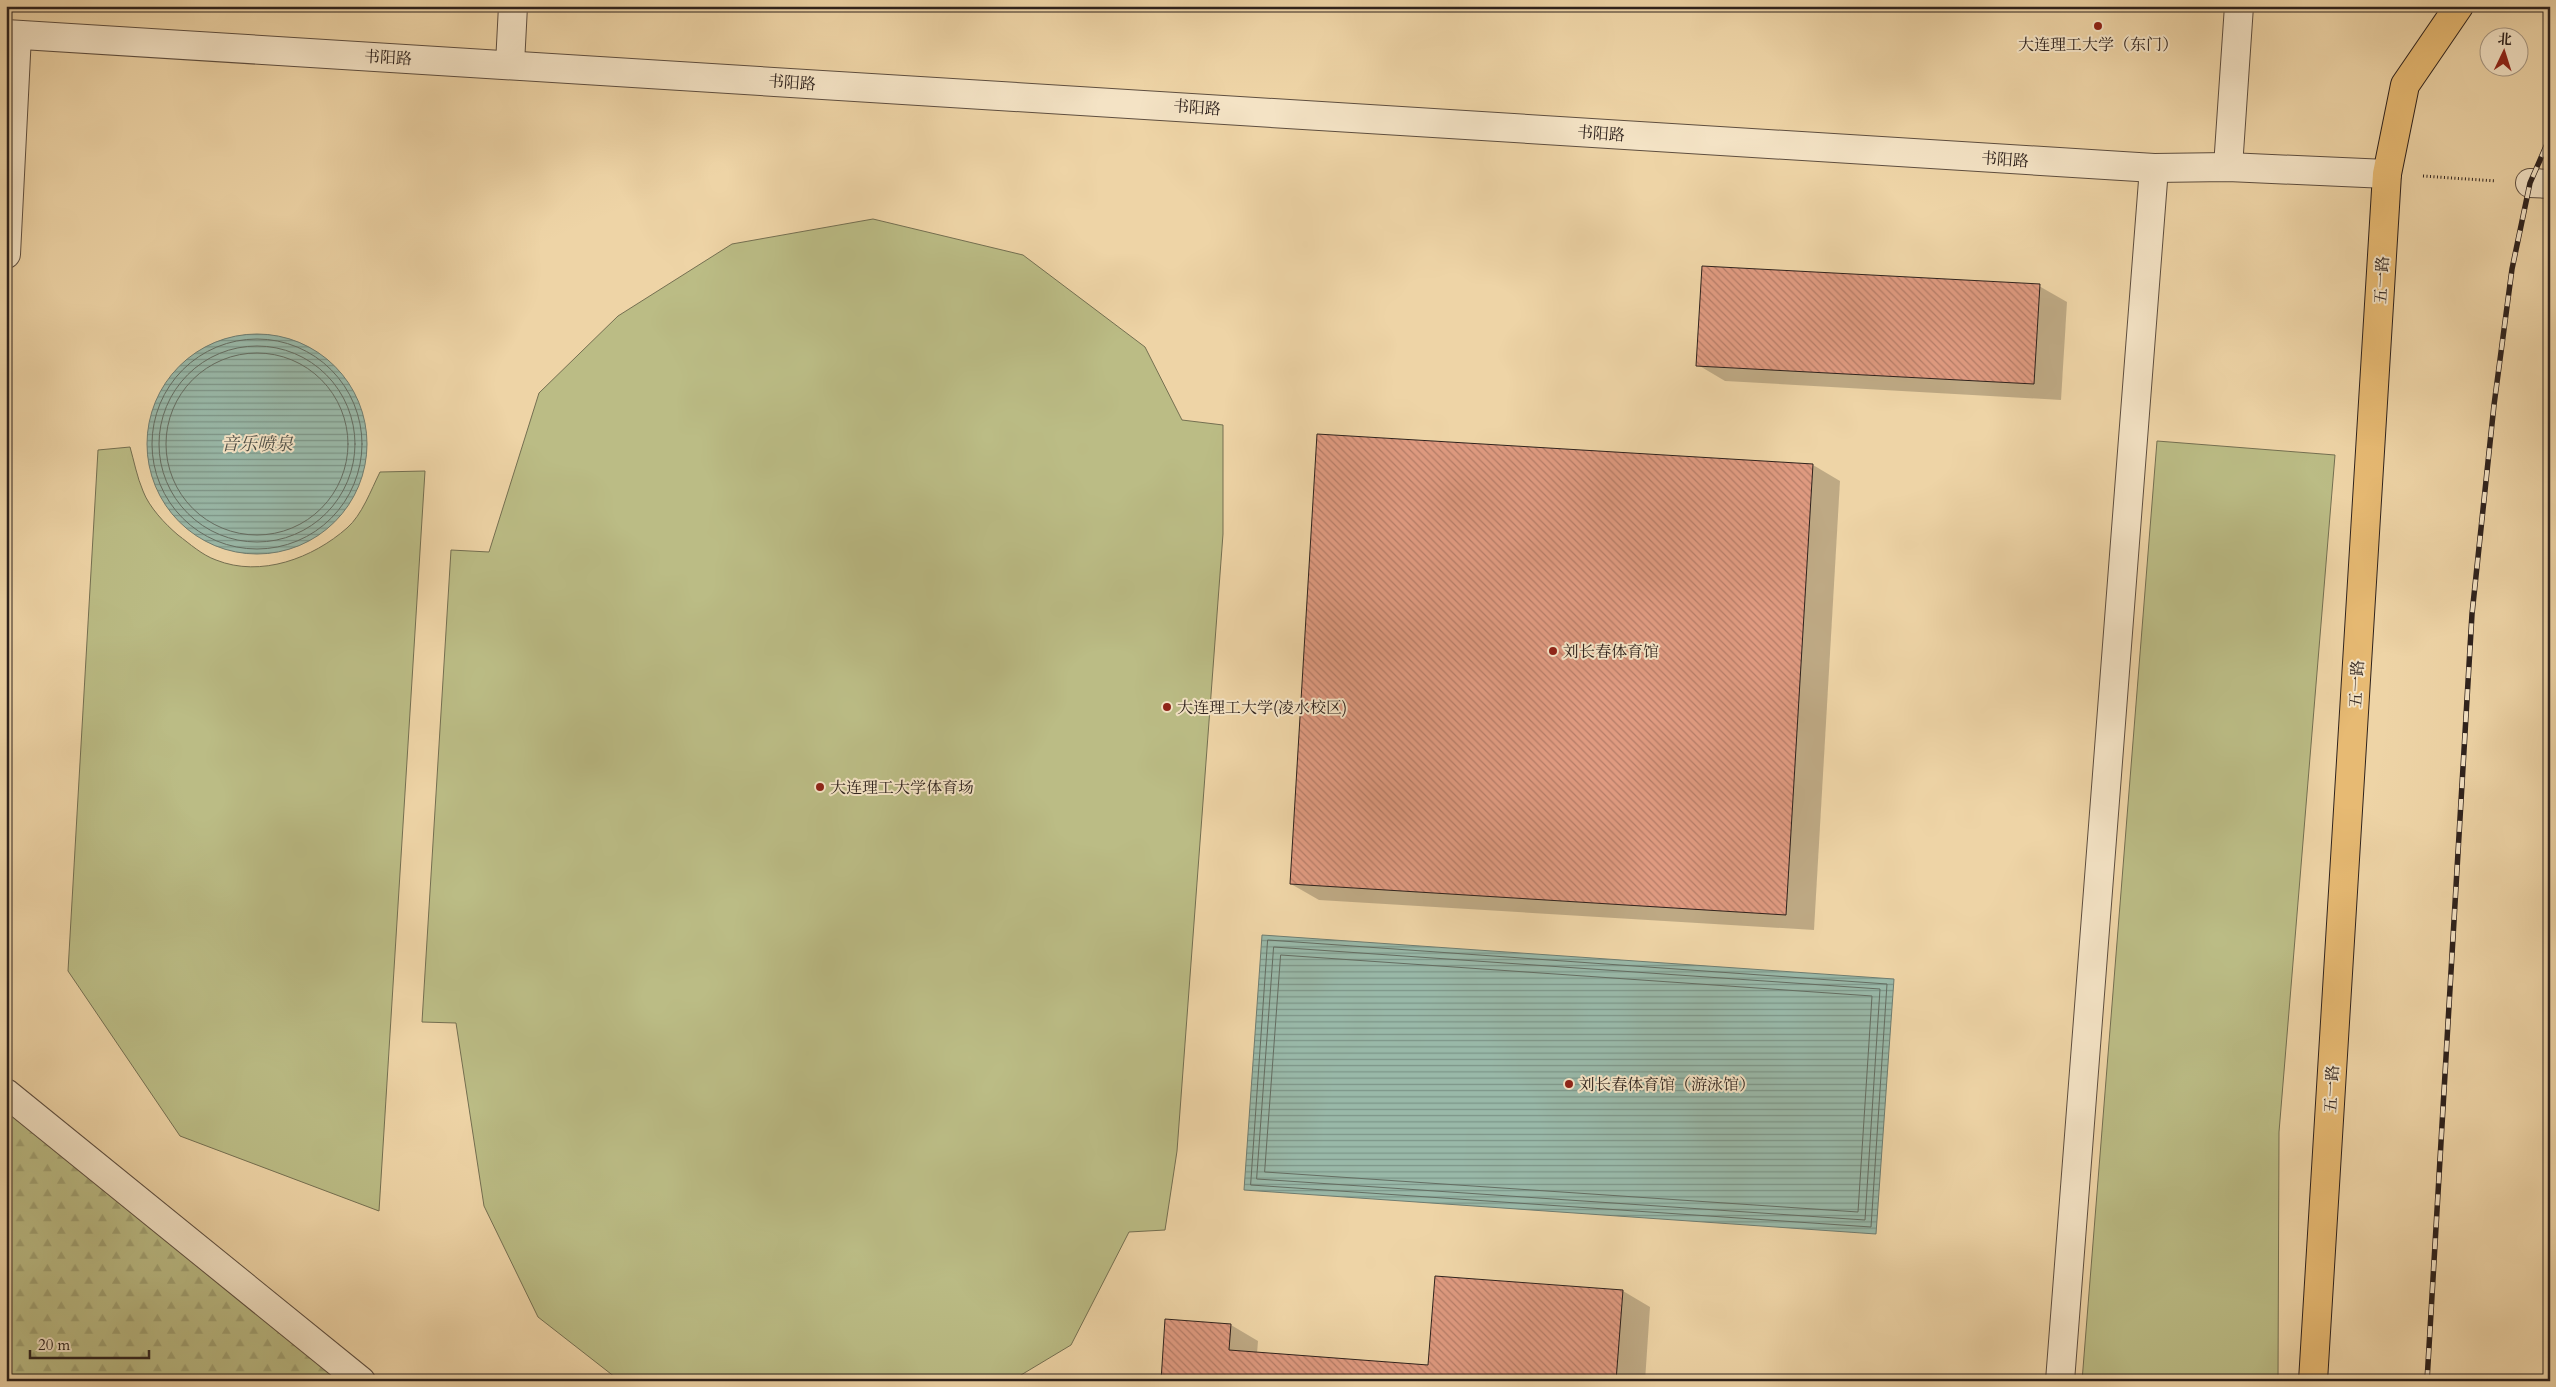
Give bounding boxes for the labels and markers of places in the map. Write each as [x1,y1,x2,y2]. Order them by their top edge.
marker: 大连理工大学（东门） [2092,20,2104,32]
place label: 大连理工大学（东门） [2018,34,2178,56]
place label: 刘长春体育馆 [1563,641,1659,663]
marker: 刘长春体育馆 [1547,645,1559,657]
place label: 大连理工大学(凌水校区) [1177,697,1347,719]
marker: 大连理工大学(凌水校区) [1161,701,1173,713]
place label: 大连理工大学体育场 [830,777,974,799]
marker: 大连理工大学体育场 [814,781,826,793]
place label: 刘长春体育馆（游泳馆） [1579,1074,1755,1096]
marker: 刘长春体育馆（游泳馆） [1563,1078,1575,1090]

